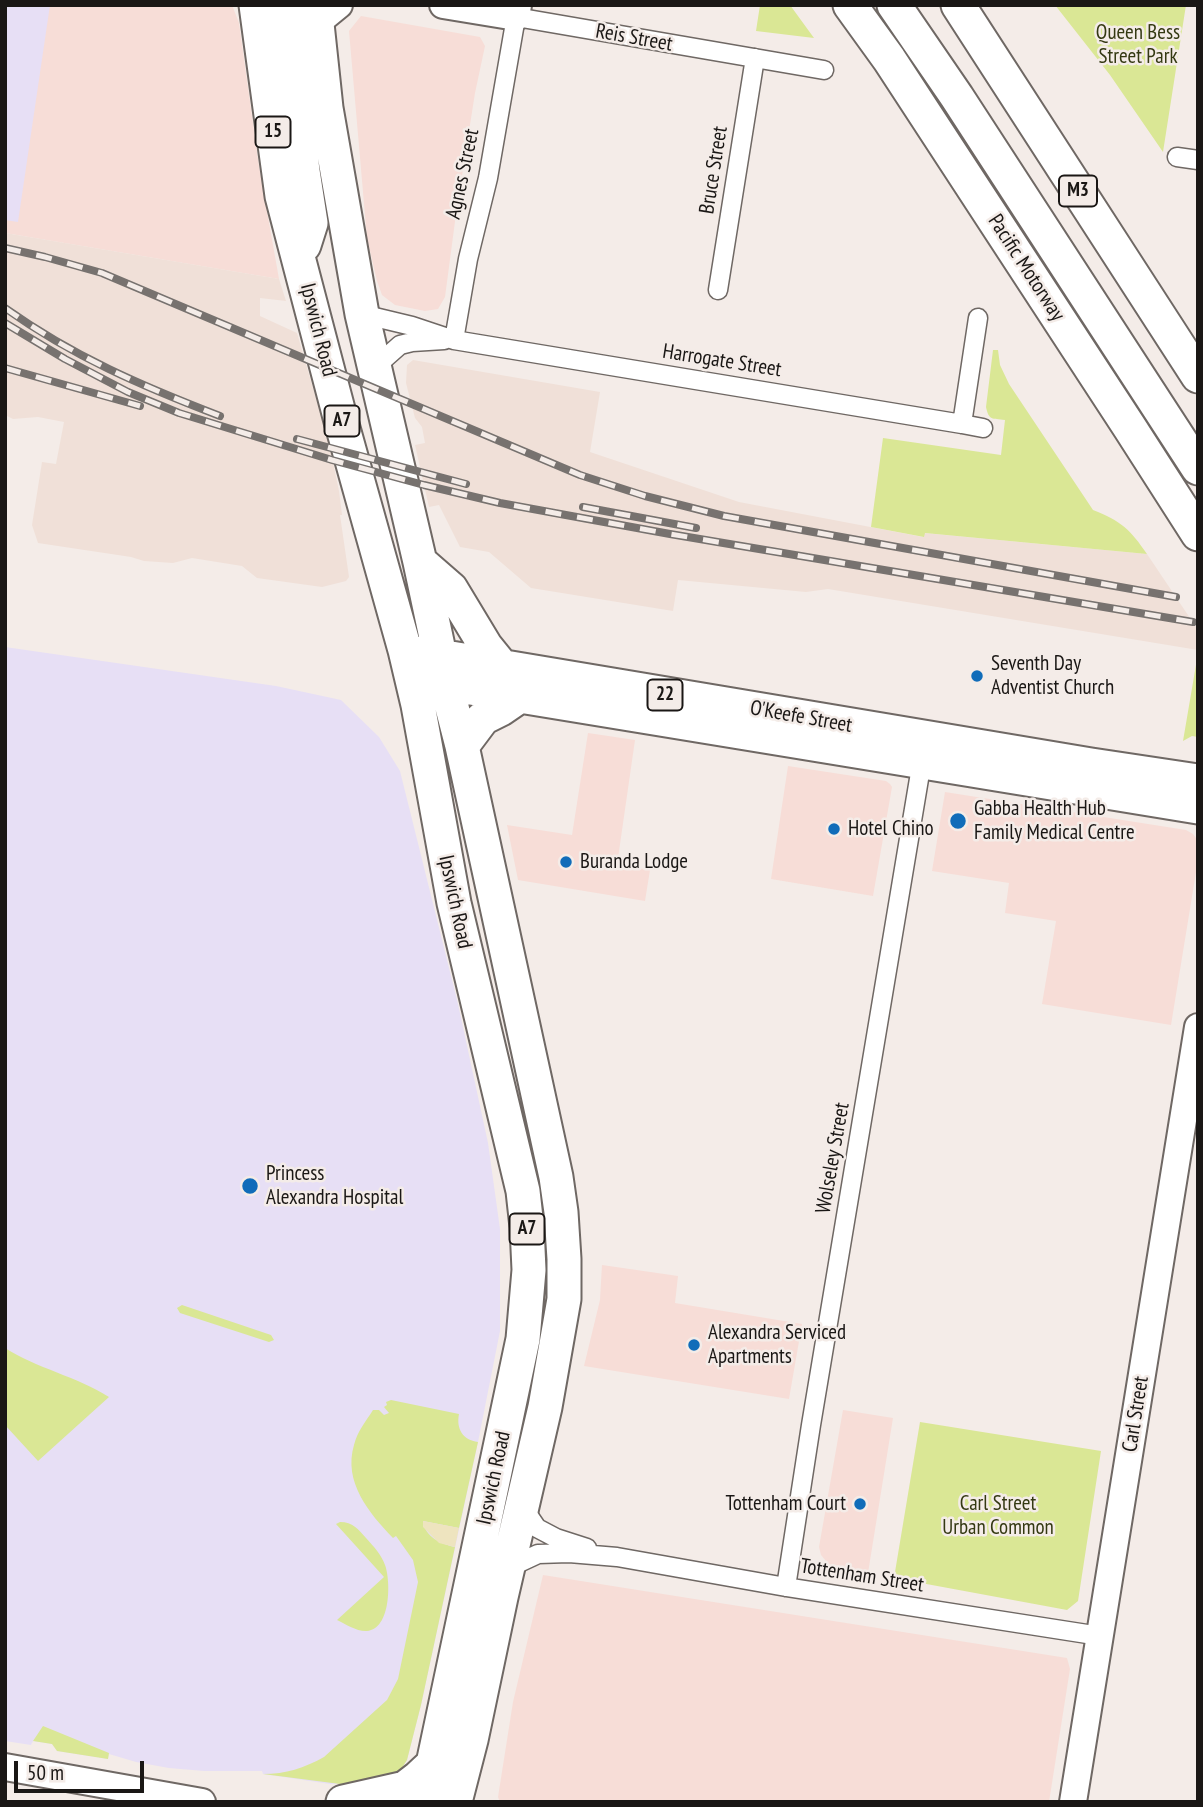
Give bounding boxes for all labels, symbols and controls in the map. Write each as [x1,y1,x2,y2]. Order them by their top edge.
street label: Reis Street [594,19,674,57]
park label: Queen Bess Street Park [1096,20,1180,70]
road number: 15 [256,116,290,148]
street label: Bruce Street [695,124,733,216]
street label: Agnes Street [441,127,485,221]
road number: M3 [1059,176,1097,206]
street label: Pacific Motorway [982,210,1070,326]
street label: Ipswich Road [294,281,342,379]
street label: Harrogate Street [661,339,783,383]
road number: A7 [324,406,360,436]
place label: Seventh Day Adventist Church [991,651,1114,701]
marker: Seventh Day Adventist Church [969,668,985,684]
road number: 22 [648,680,682,710]
street label: O'Keefe Street [748,696,854,738]
place label: Gabba Health Hub Family Medical Centre [974,796,1135,846]
marker: Gabba Health Hub Family Medical Centre [948,811,968,831]
place label: Hotel Chino [848,816,934,842]
marker: Hotel Chino [826,821,842,837]
place label: Buranda Lodge [580,849,688,875]
street label: Ipswich Road [433,853,477,951]
marker: Buranda Lodge [558,854,574,870]
street label: Wolseley Street [811,1101,855,1215]
place label: Princess Alexandra Hospital [266,1161,403,1211]
marker: Princess Alexandra Hospital [240,1176,260,1196]
road number: A7 [510,1214,544,1245]
place label: Alexandra Serviced Apartments [708,1320,846,1370]
marker: Alexandra Serviced Apartments [686,1337,702,1353]
street label: Carl Street [1118,1374,1154,1454]
street label: Ipswich Road [472,1429,516,1527]
place label: Tottenham Court [725,1491,846,1517]
park label: Carl Street Urban Common [942,1491,1054,1541]
marker: Tottenham Court [852,1496,868,1512]
street label: Tottenham Street [798,1554,926,1598]
scale bar [18,1748,147,1792]
text: 50 m [27,1759,64,1786]

